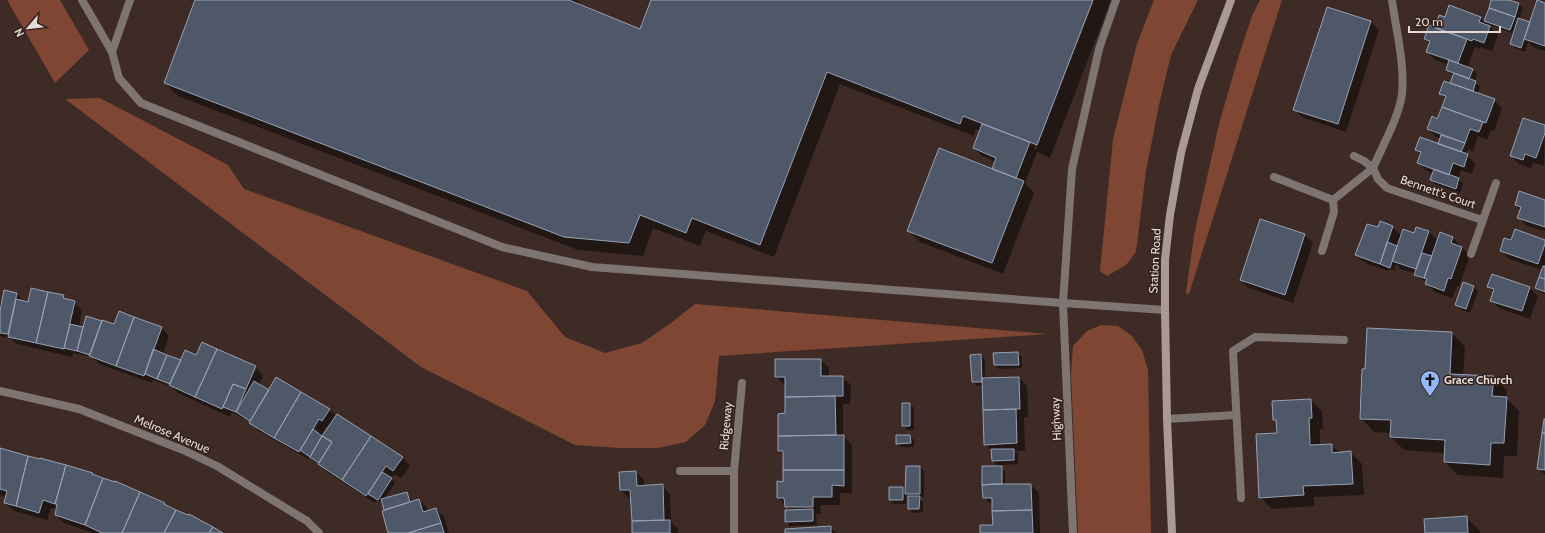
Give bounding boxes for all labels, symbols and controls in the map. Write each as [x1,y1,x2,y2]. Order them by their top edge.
north arrow [8,8,48,48]
scale bar [1409,8,1500,34]
text: 20 m [1415,14,1443,29]
text: N [11,26,27,39]
street label: Bennett's Court [1399,172,1478,211]
street label: Station Road [1145,228,1164,294]
church icon: Grace Church [1419,369,1441,397]
place label: Grace Church [1444,372,1512,387]
street label: Highway [1047,397,1064,441]
street label: Ridgeway [716,401,735,451]
street label: Melrose Avenue [132,411,212,456]

